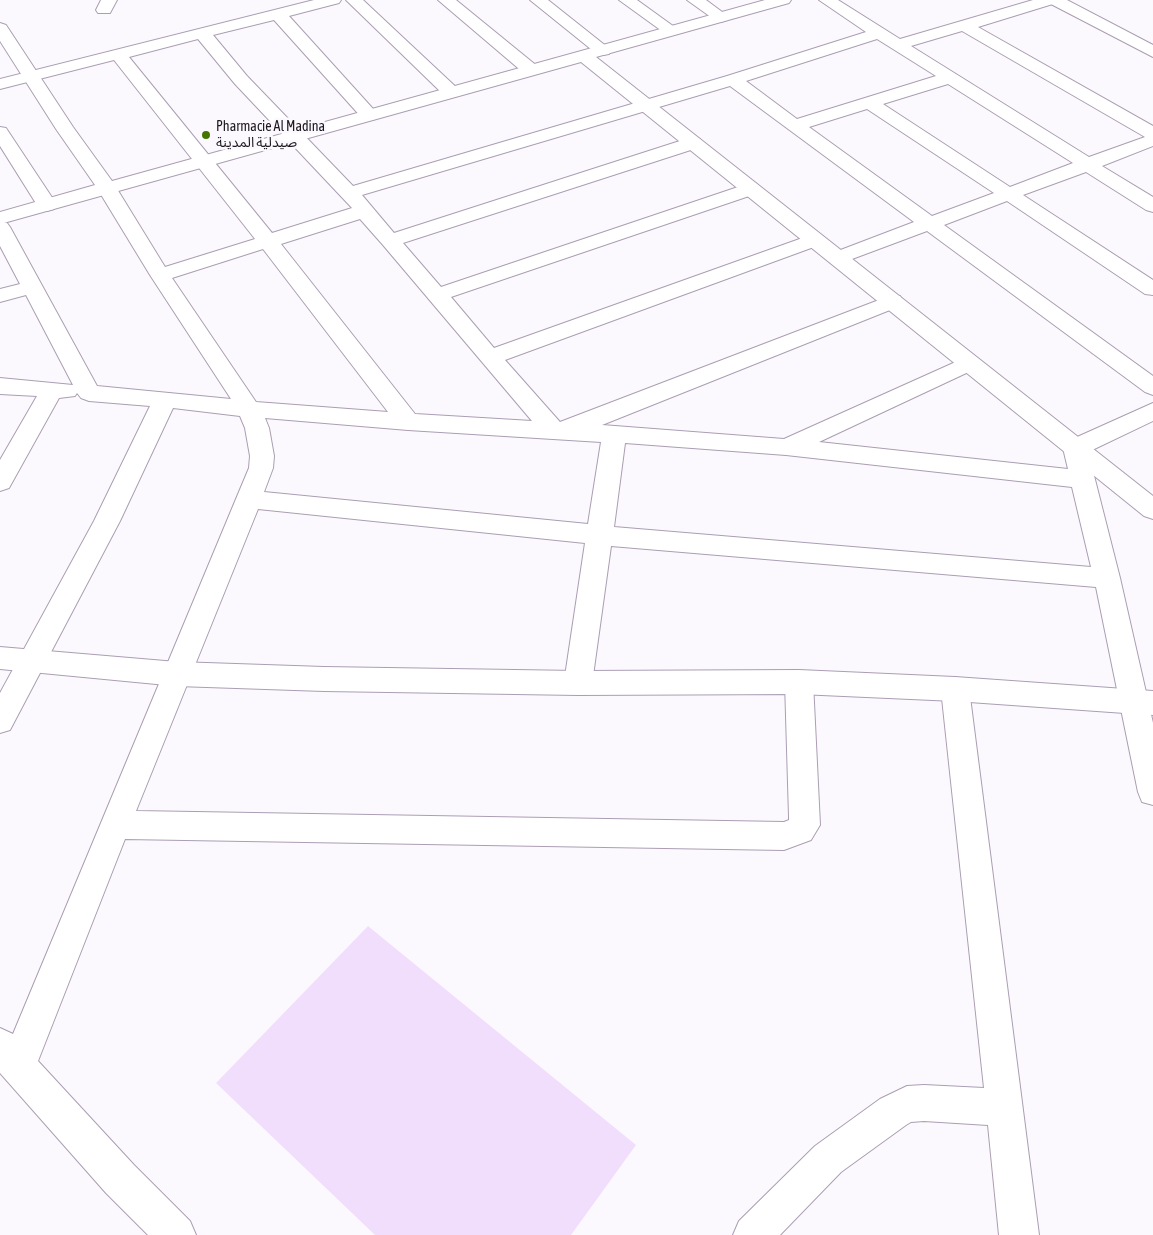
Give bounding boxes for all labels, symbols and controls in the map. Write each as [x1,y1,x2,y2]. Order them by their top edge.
place label: Pharmacie Al Madina صيدلية المدينة [216,119,325,152]
marker: Pharmacie Al Madina صيدلية المدينة [200,129,212,141]

